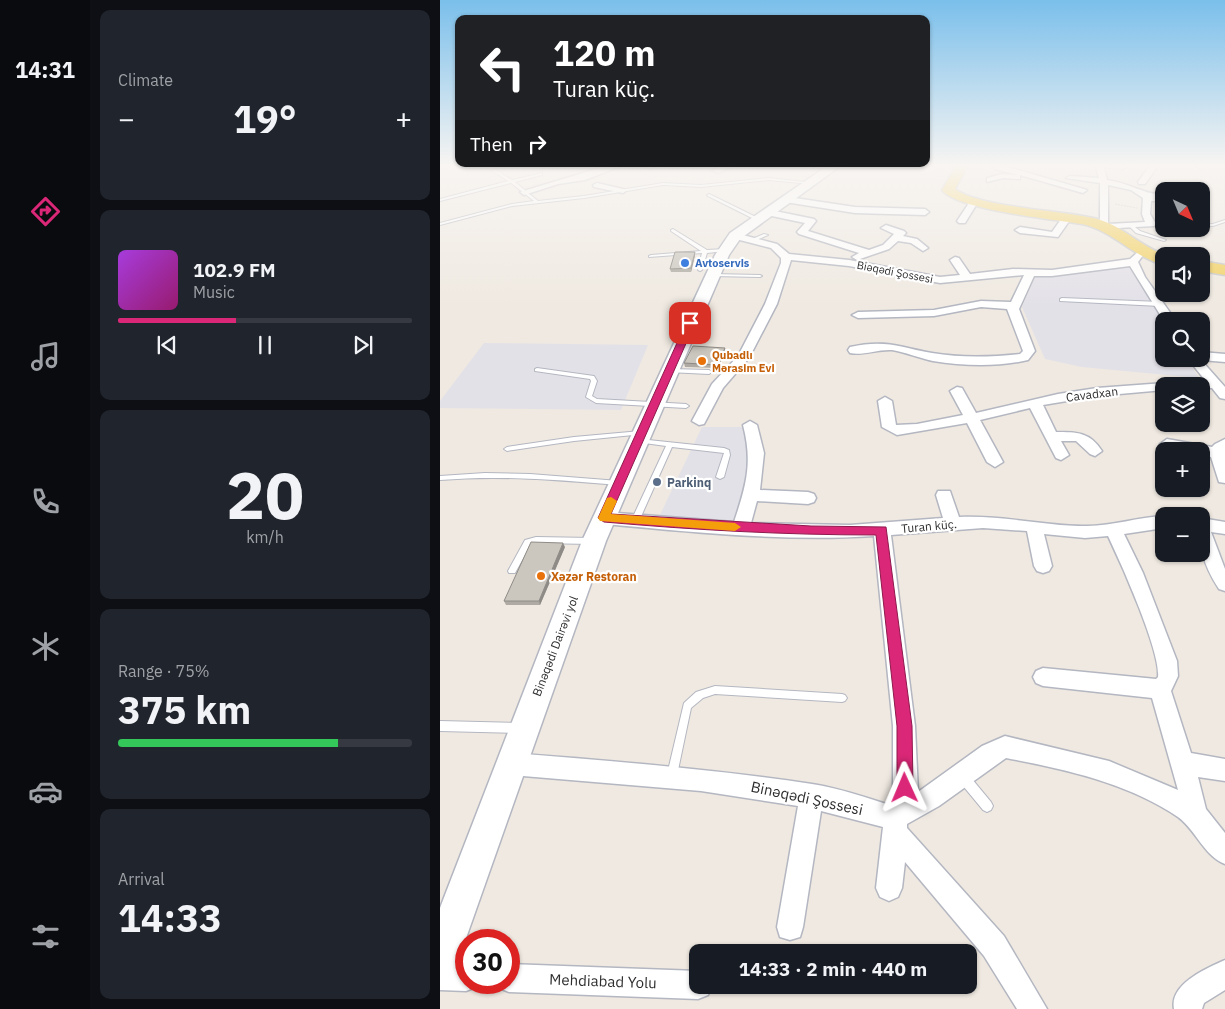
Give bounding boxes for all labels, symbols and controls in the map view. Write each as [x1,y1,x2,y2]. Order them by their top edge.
text: 120 m [553,30,656,76]
icon: left [470,35,535,100]
text: 14:31 [15,55,75,84]
text: Climate [118,70,173,90]
text: Turan küç. [553,74,655,103]
text: 19° [233,94,297,143]
text: − [118,100,135,137]
text: + [395,100,412,137]
icon: right [523,130,551,158]
text: Then [470,132,513,156]
north arrow [1155,182,1210,238]
map controls [1155,182,1210,562]
icon: directions [28,194,63,229]
button: sound [1155,247,1210,302]
place label: Avtoservis [695,256,750,270]
marker: Avtoservis [679,257,691,269]
text: 102.9 FM [193,258,276,282]
street label: Biəqədi Şossesi [856,258,934,286]
text: Music [193,282,235,302]
pin [669,302,711,344]
icon: arrive [676,309,704,337]
button: search [1155,312,1210,367]
icon: previous [153,331,181,359]
icon: pause [251,331,279,359]
icon: next [349,331,377,359]
icon: music [28,339,63,374]
place label: Qubadlı Mərasim Evi [712,348,775,375]
marker: Qubadlı Mərasim Evi [696,355,708,367]
button: layers [1155,377,1210,432]
street label: Cavadxan [1065,383,1119,405]
button: + [1155,442,1210,497]
text: 20 [226,452,304,537]
place label: Parkinq [667,475,711,490]
marker: Parkinq [651,476,663,488]
icon: phone [28,484,63,519]
button: − [1155,507,1210,562]
street label: Turan küç. [901,516,957,536]
text: km/h [246,527,284,547]
place label: Xəzər Restoran [551,569,637,584]
marker: Xəzər Restoran [535,570,547,582]
street label: Binəqədi Dairəvi yol [529,594,581,698]
icon: climate [28,629,63,664]
text: Range · 75% [118,661,210,681]
text: 375 km [118,685,251,734]
position arrow [878,761,930,813]
icon: car [28,774,63,809]
street label: Binəqədi Şossesi [749,777,865,819]
text: Arrival [118,869,165,889]
text: 14:33 [118,893,222,942]
icon: filters [28,919,63,954]
speed limit sign: 30 [455,929,520,994]
text: 14:33 · 2 min · 440 m [739,957,927,981]
street label: Mehdiabad Yolu [549,970,657,992]

